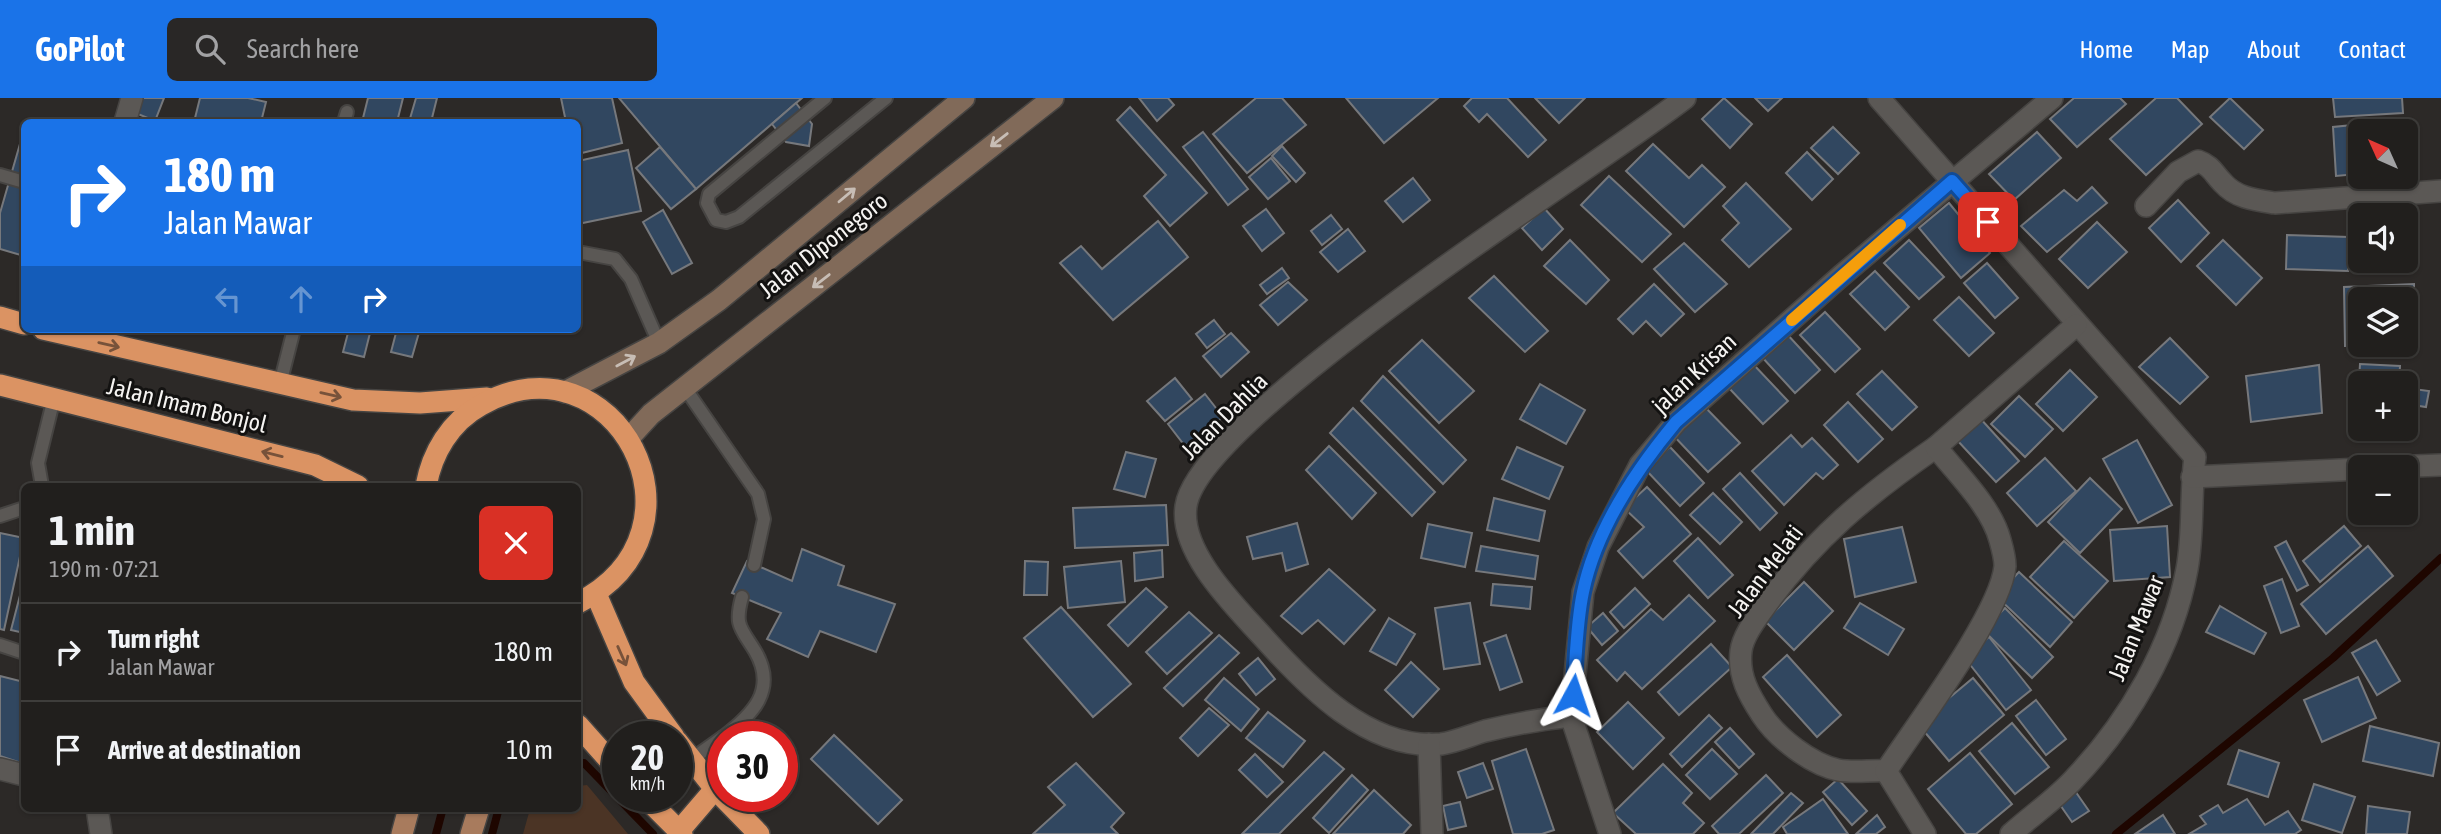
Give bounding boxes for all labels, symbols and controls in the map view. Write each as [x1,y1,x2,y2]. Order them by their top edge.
search box [167,18,657,81]
text: GoPilot [35,30,125,68]
icon: search [191,30,229,68]
text: Search here [247,34,359,64]
text: Home [2079,36,2133,63]
text: Map [2171,36,2209,63]
text: About [2247,36,2300,63]
text: Contact [2338,36,2406,63]
north arrow [2348,119,2418,189]
map controls [2348,119,2418,525]
one-way arrow [991,133,1009,148]
text: 180 m [164,146,275,202]
icon: right [49,147,140,238]
street label: Jalan Diponegoro [754,187,892,303]
one-way arrow [837,187,855,203]
pin [1958,192,2018,252]
icon: arrive [1969,203,2007,241]
button: sound [2348,203,2418,273]
text: Jalan Mawar [164,204,312,241]
one-way arrow [812,273,830,288]
icon: left [209,280,247,318]
icon: ahead [282,280,320,318]
icon: right [355,280,393,318]
button: layers [2348,287,2418,357]
street label: jalan Krisan [1646,327,1742,419]
one-way arrow [97,339,120,353]
one-way arrow [615,354,636,367]
street label: Jalan Dahlia [1175,367,1273,465]
button: + [2348,371,2418,441]
street label: Jalan Imam Bonjol [104,372,270,438]
one-way arrow [319,389,342,403]
one-way arrow [261,447,284,460]
button: − [2348,455,2418,525]
text: 1 min [49,506,135,554]
button: close [479,506,553,580]
street label: Jalan Melati [1722,520,1808,622]
text: 190 m · 07:21 [49,556,160,582]
street label: Jalan Mawar [2103,571,2170,684]
text: Turn right [108,624,199,654]
icon: right [49,633,87,671]
text: 180 m [494,637,553,667]
one-way arrow [616,645,629,667]
text: Jalan Mawar [108,654,214,680]
position arrow [1536,658,1610,732]
speed limit sign: 30 [707,721,798,812]
icon: arrive [49,731,87,769]
text: Arrive at destination [108,735,301,765]
text: 10 m [506,735,553,765]
text: 20 [631,737,664,777]
text: km/h [630,773,665,794]

